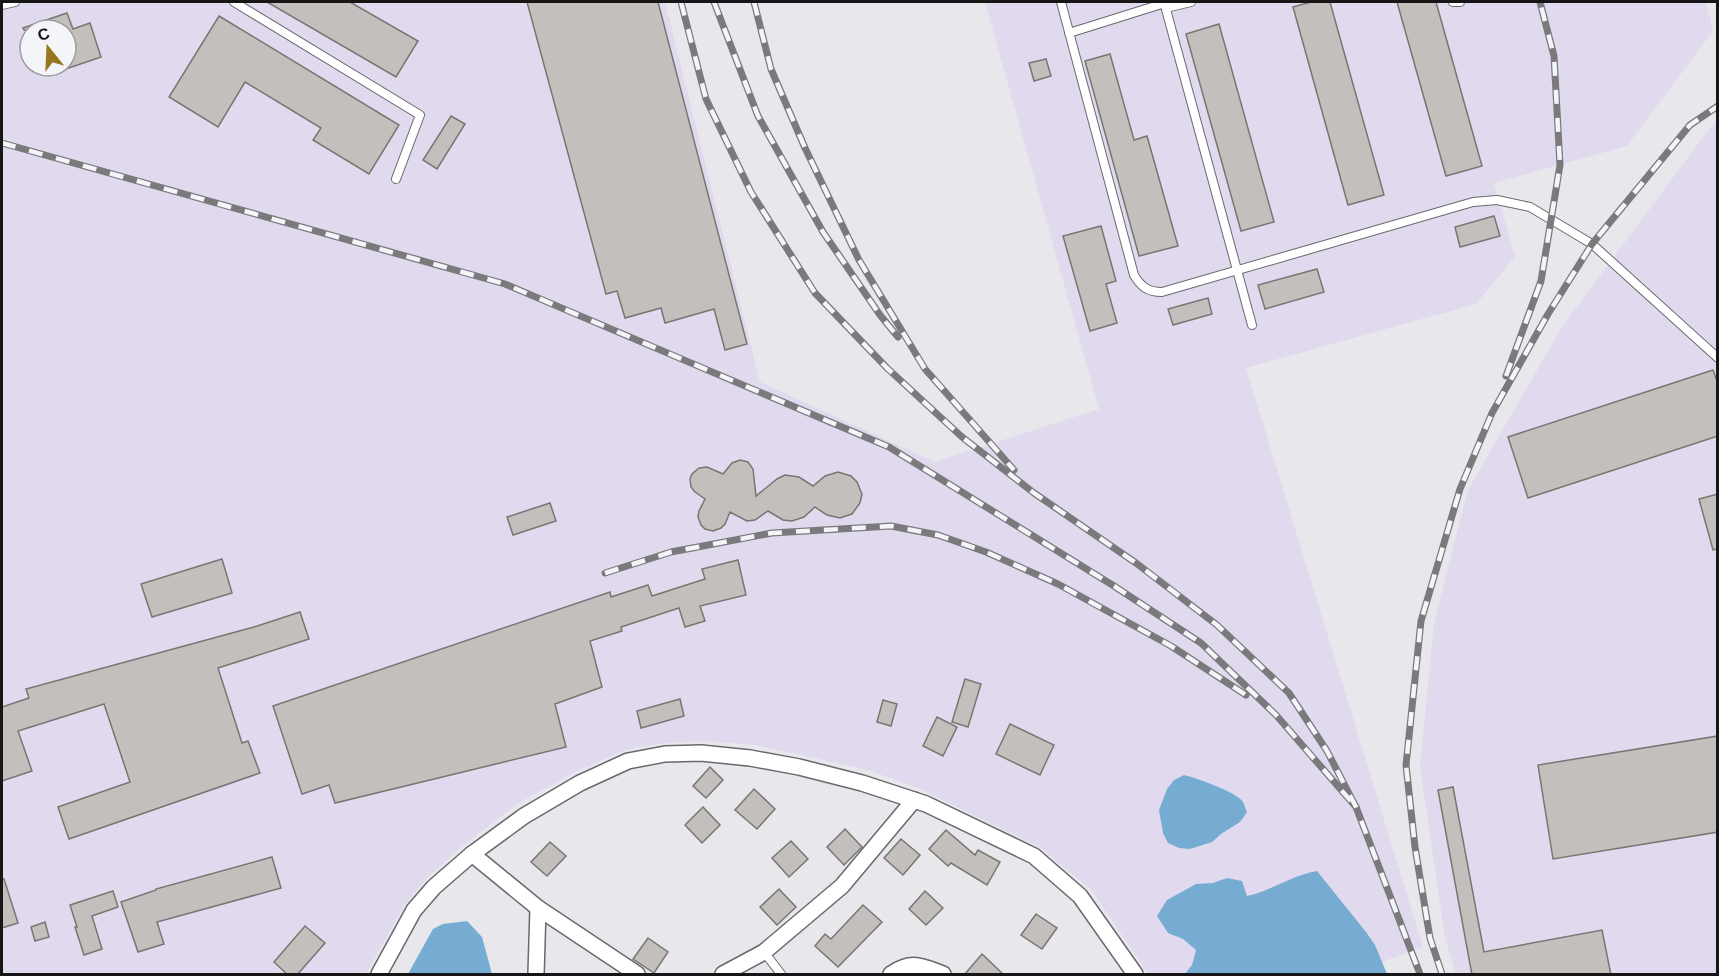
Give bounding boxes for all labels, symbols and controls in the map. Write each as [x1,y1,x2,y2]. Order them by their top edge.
north arrow [18,18,78,78]
text: С [35,23,52,45]

